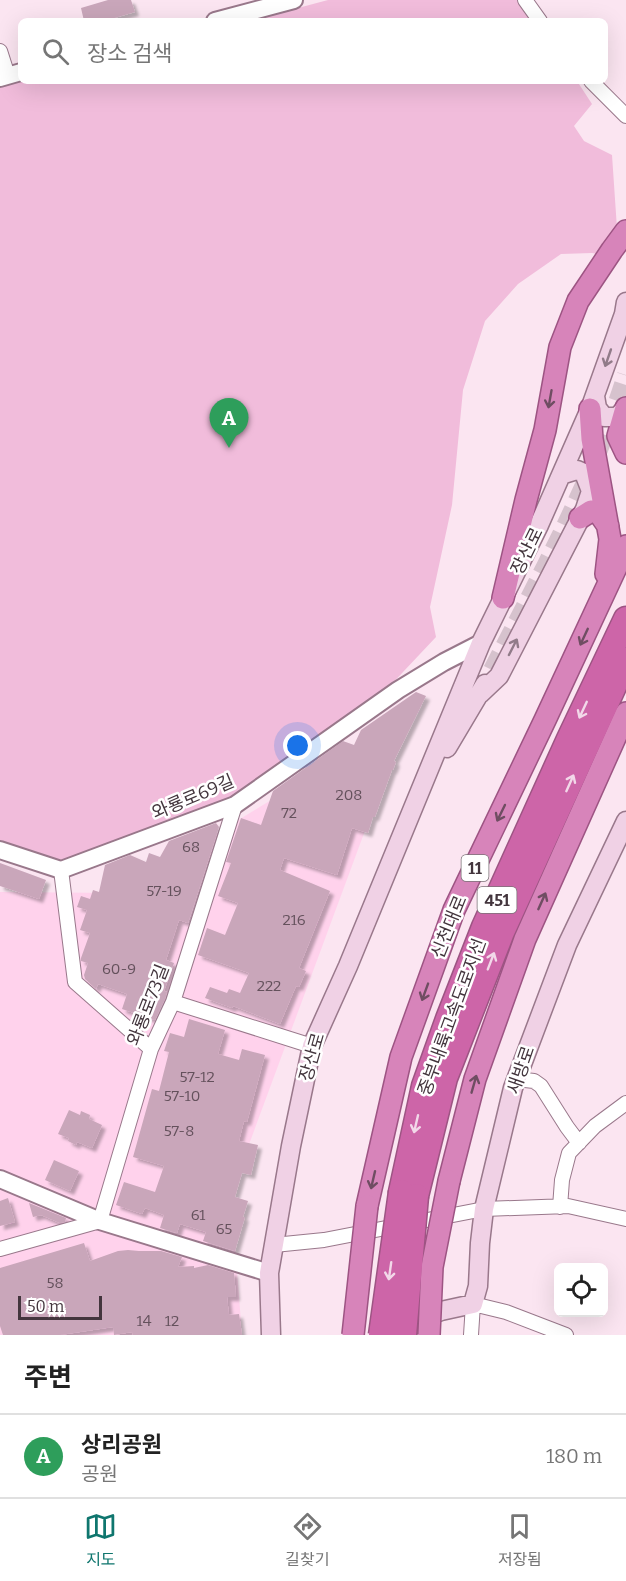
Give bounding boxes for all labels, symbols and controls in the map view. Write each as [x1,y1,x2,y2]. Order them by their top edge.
search box [18,18,608,84]
icon: search [39,35,72,68]
text: 장소 검색 [87,40,172,67]
one-way arrow [602,348,613,367]
one-way arrow [545,389,556,408]
pin: A [210,398,248,448]
street label: 장산로 [506,524,548,578]
one-way arrow [577,627,589,645]
one-way arrow [508,639,519,657]
one-way arrow [577,701,589,719]
your location [283,731,312,760]
street label: 와룡로69길 [148,770,238,824]
one-way arrow [565,774,576,792]
house number: 208 [336,786,362,804]
house number: 72 [281,804,297,822]
one-way arrow [494,804,506,822]
house number: 68 [182,838,200,856]
road number: 11 [462,855,488,881]
house number: 57-19 [146,882,182,900]
road number: 451 [478,887,516,913]
street label: 신천대로 [426,892,472,962]
one-way arrow [537,893,548,911]
house number: 216 [282,911,306,929]
street label: 중부내륙고속도로지선 [413,935,491,1099]
one-way arrow [486,952,497,971]
house number: 60-9 [102,960,136,978]
street label: 와룡로73길 [122,961,174,1049]
house number: 222 [257,977,281,995]
one-way arrow [418,983,429,1001]
street label: 장산로 [295,1030,329,1084]
street label: 새방로 [503,1043,539,1097]
house number: 57-12 [179,1068,215,1086]
one-way arrow [469,1075,480,1094]
house number: 57-10 [164,1087,200,1105]
one-way arrow [410,1114,421,1133]
house number: 57-8 [164,1122,194,1140]
one-way arrow [367,1170,378,1189]
house number: 61 [191,1206,205,1224]
house number: 65 [216,1220,232,1238]
one-way arrow [384,1260,395,1280]
map controls [554,1263,608,1317]
button: locate [554,1263,608,1317]
house number: 58 [46,1274,64,1292]
scale bar [18,1293,102,1320]
text: 50 m [27,1297,64,1316]
house number: 14 [137,1312,152,1330]
house number: 12 [165,1312,179,1330]
text: 주변 [24,1362,72,1393]
text: 상리공원 [81,1431,162,1458]
text: A [36,1444,51,1468]
text: 180 m [546,1444,602,1468]
text: 공원 [81,1462,118,1486]
tab: 지도 [84,1510,117,1570]
tab: 길찾기 [285,1510,330,1570]
tab: 저장됨 [498,1510,542,1570]

